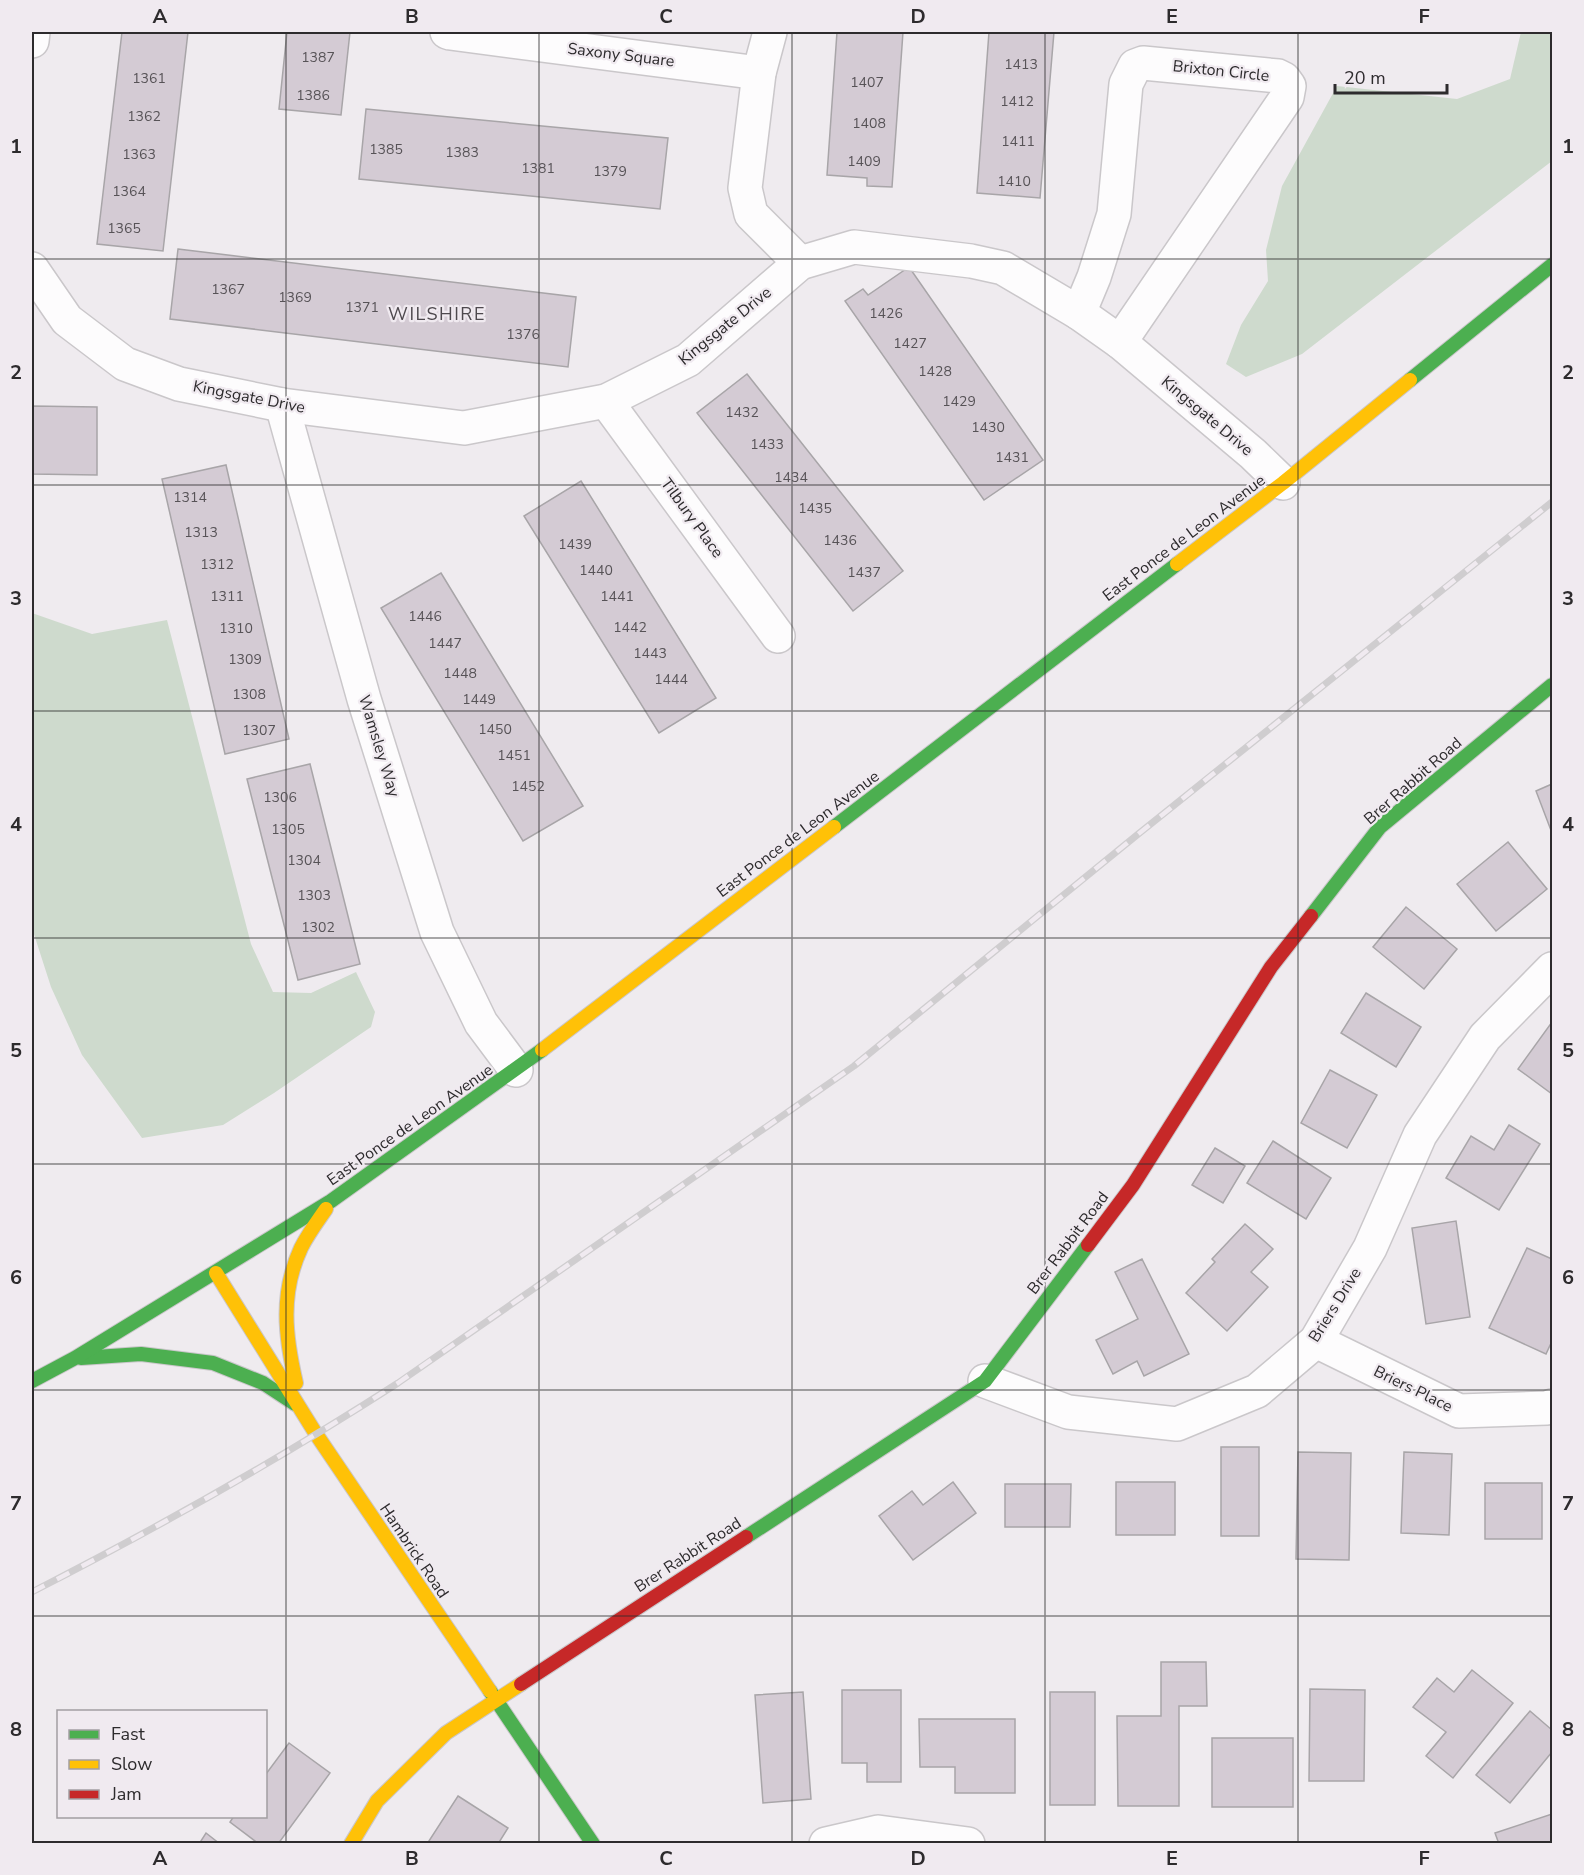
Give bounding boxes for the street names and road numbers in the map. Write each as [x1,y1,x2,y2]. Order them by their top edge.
street label: Saxony Square [566,38,676,72]
street label: Brixton Circle [1172,55,1270,87]
street label: Kingsgate Drive [674,282,776,370]
street label: Kingsgate Drive [1156,371,1258,461]
street label: Kingsgate Drive [191,375,307,419]
street label: East Ponce de Leon Avenue [1098,470,1270,606]
street label: Tilbury Place [655,473,729,563]
street label: Wamsley Way [353,692,405,800]
street label: Brer Rabbit Road [1359,732,1467,830]
street label: East Ponce de Leon Avenue [712,766,884,902]
street label: East Ponce de Leon Avenue [322,1059,498,1191]
street label: Brer Rabbit Road [1022,1187,1114,1299]
street label: Briers Drive [1303,1263,1367,1347]
street label: Briers Place [1370,1360,1456,1418]
street label: Hambrick Road [374,1499,454,1603]
street label: Brer Rabbit Road [630,1512,746,1598]

